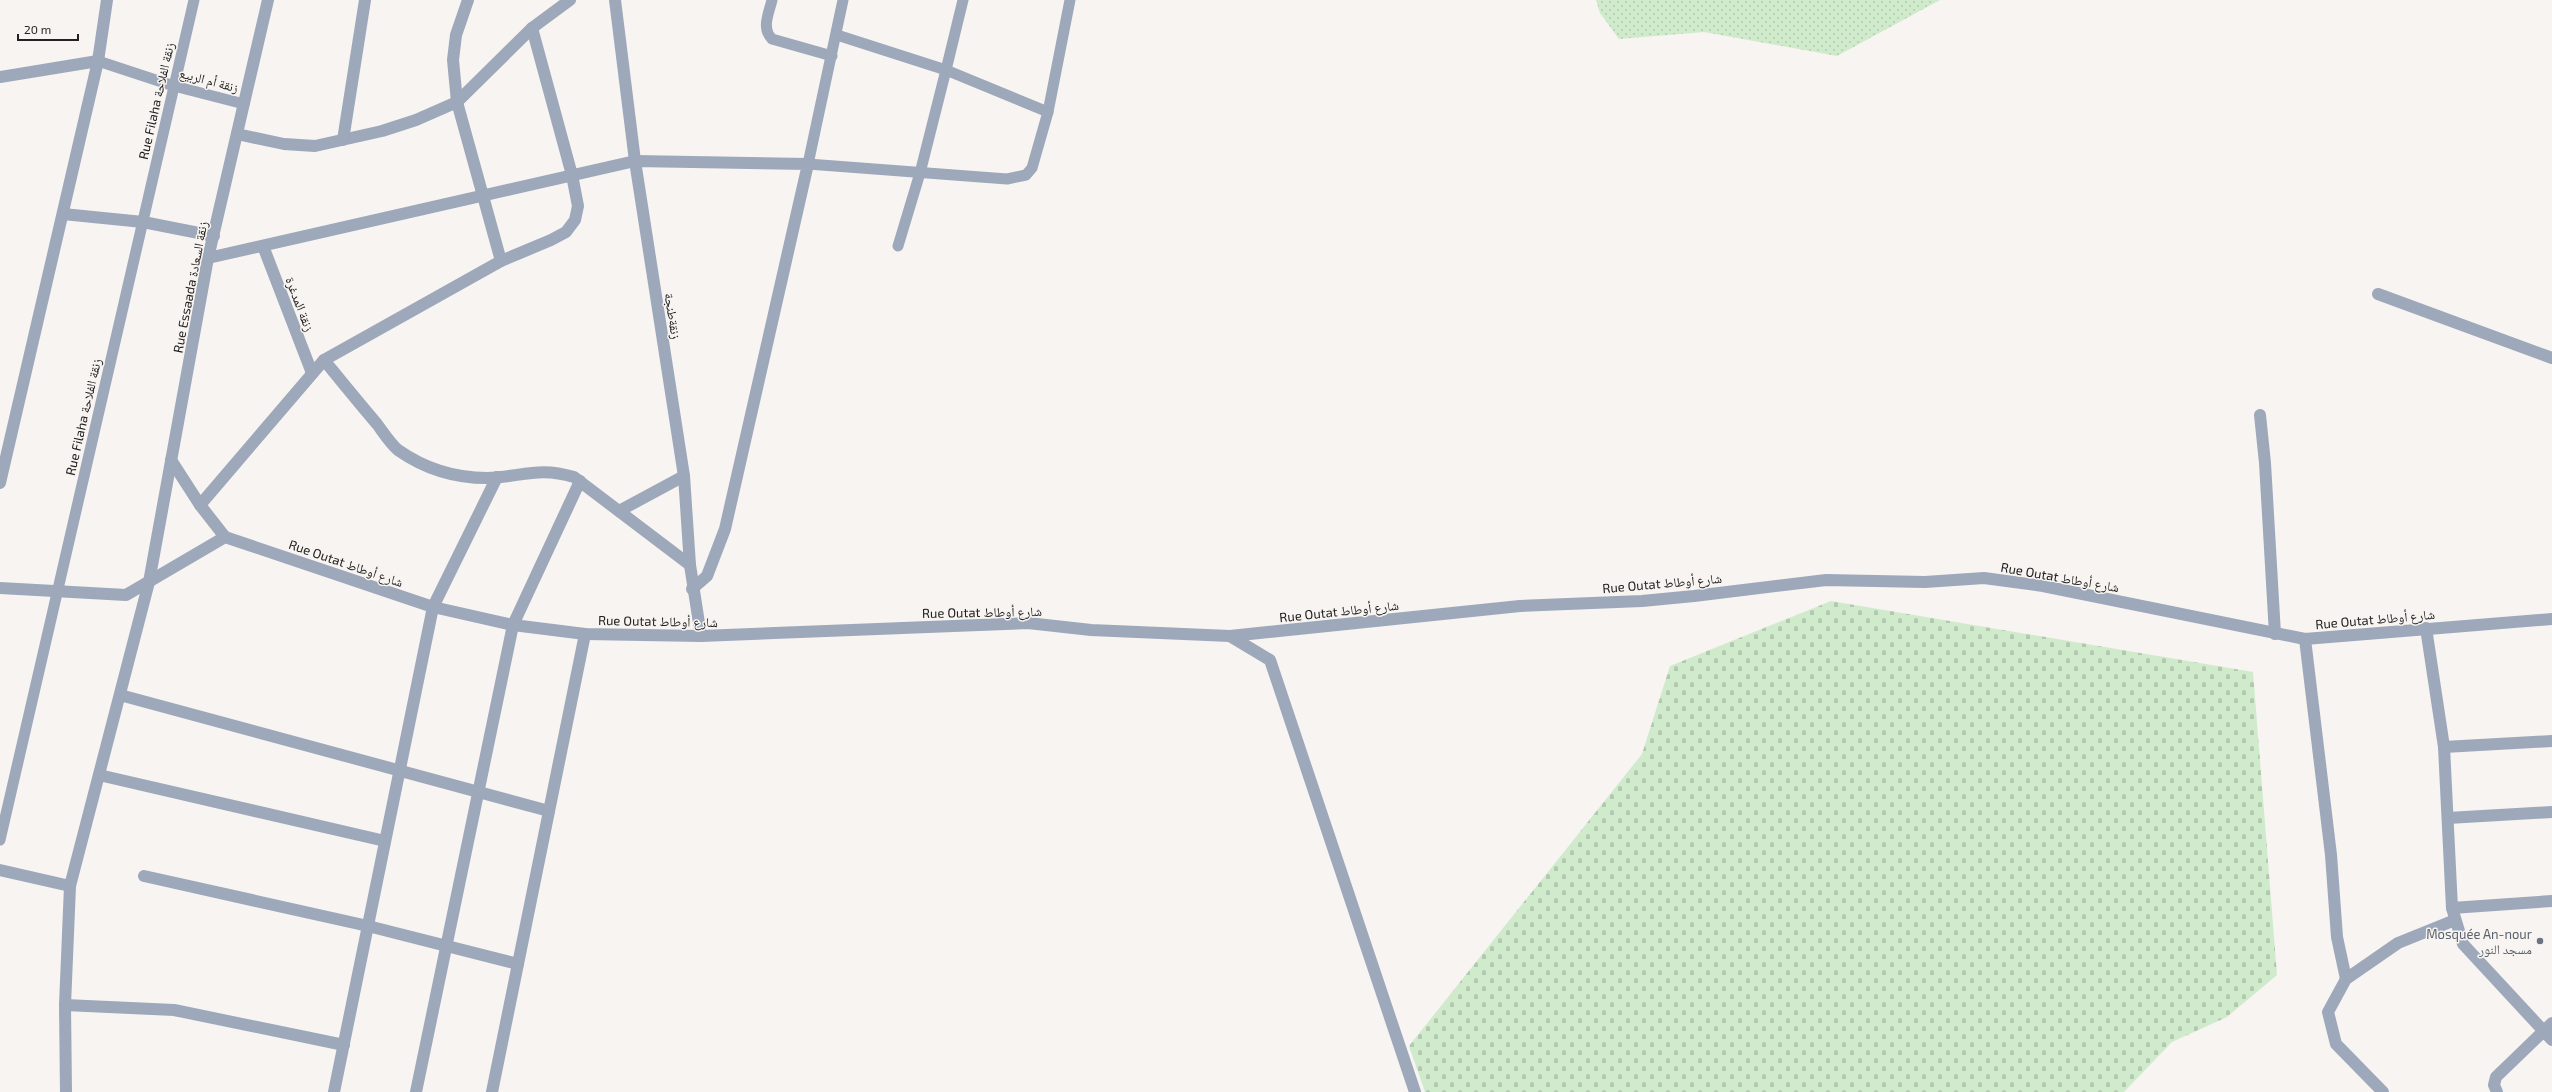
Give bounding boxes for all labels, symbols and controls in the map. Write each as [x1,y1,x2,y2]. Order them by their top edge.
scale bar [18,16,78,42]
text: 20 m [24,22,51,36]
street label: Rue Filaha زنقة الفلاحة [135,41,178,161]
street label: زنقة أم الربيع [177,64,240,97]
street label: Rue Essaada زنقة السعادة [169,220,212,354]
street label: زنقة المدغرة [281,275,318,334]
street label: زنقةطنجة [660,292,685,340]
street label: Rue Filaha زنقة الفلاحة [62,357,105,477]
street label: Rue Outat شارع أوطاط [286,536,405,592]
street label: Rue Outat شارع أوطاط [1999,559,2120,597]
street label: Rue Outat شارع أوطاط [1602,570,1723,598]
street label: Rue Outat شارع أوطاط [1278,597,1400,627]
street label: Rue Outat شارع أوطاط [922,603,1042,623]
street label: Rue Outat شارع أوطاط [2315,606,2436,634]
street label: Rue Outat شارع أوطاط [598,612,718,632]
place label: Mosquée An-nour مسجد النور [2426,926,2532,958]
marker: Mosquée An-nour مسجد النور [2535,936,2545,946]

